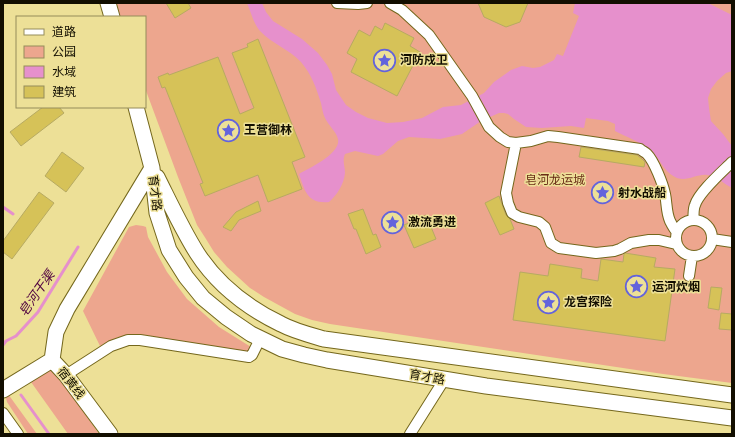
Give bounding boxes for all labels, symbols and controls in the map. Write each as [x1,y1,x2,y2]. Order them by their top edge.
legend [16,16,146,108]
text: 道路 [52,24,76,38]
text: 公园 [52,44,76,58]
place icon: 河防戍卫 [371,47,397,73]
place label: 河防戍卫 [400,52,448,66]
text: 水域 [52,64,76,78]
text: 建筑 [52,84,76,98]
place icon: 王营御林 [215,117,241,143]
place label: 王营御林 [244,122,292,136]
park label: 皂河龙运城 [525,172,585,186]
street label: 育才路 [147,174,165,212]
place icon: 射水战船 [590,180,616,206]
place label: 射水战船 [618,185,666,199]
place icon: 激流勇进 [380,209,406,235]
place label: 激流勇进 [408,214,456,228]
water label: 皂河干渠 [15,265,59,319]
place icon: 运河炊烟 [623,274,649,300]
place label: 运河炊烟 [652,279,700,293]
place icon: 龙宫探险 [535,289,561,315]
place label: 龙宫探险 [564,294,612,308]
street label: 宿黄线 [55,364,88,401]
street label: 育才路 [408,366,446,386]

